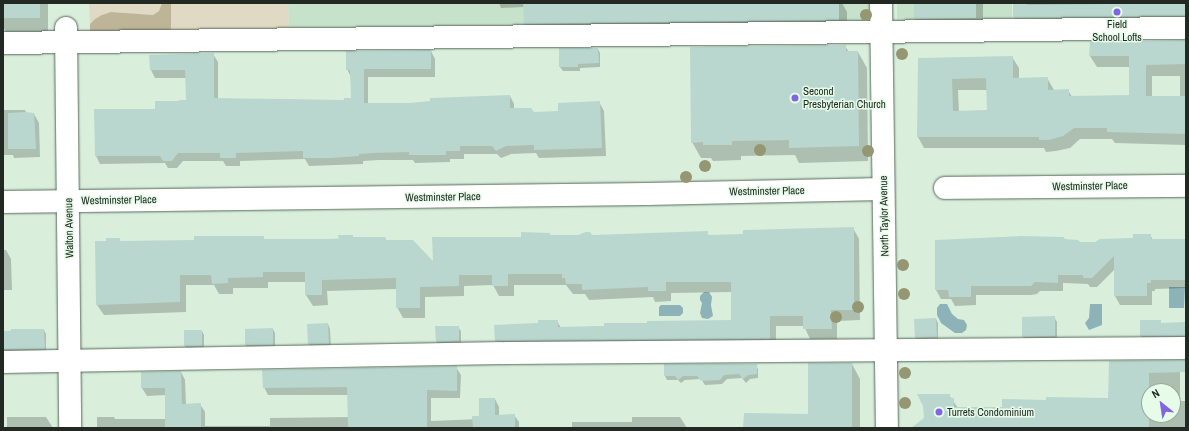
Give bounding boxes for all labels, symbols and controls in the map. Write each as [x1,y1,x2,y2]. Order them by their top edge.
marker: Field School Lofts [1112,7,1122,17]
place label: Field School Lofts [1092,18,1142,44]
place label: Second Presbyterian Church [803,85,886,111]
marker: Second Presbyterian Church [790,93,800,103]
street label: North Taylor Avenue [877,175,891,257]
street label: Westminster Place [1052,179,1128,193]
street label: Westminster Place [729,184,805,198]
street label: Westminster Place [405,190,481,204]
street label: Westminster Place [81,193,157,207]
street label: Walton Avenue [62,198,76,258]
north arrow [1141,383,1181,423]
text: N [1149,386,1162,401]
place label: Turrets Condominium [947,405,1034,419]
marker: Turrets Condominium [934,407,944,417]

